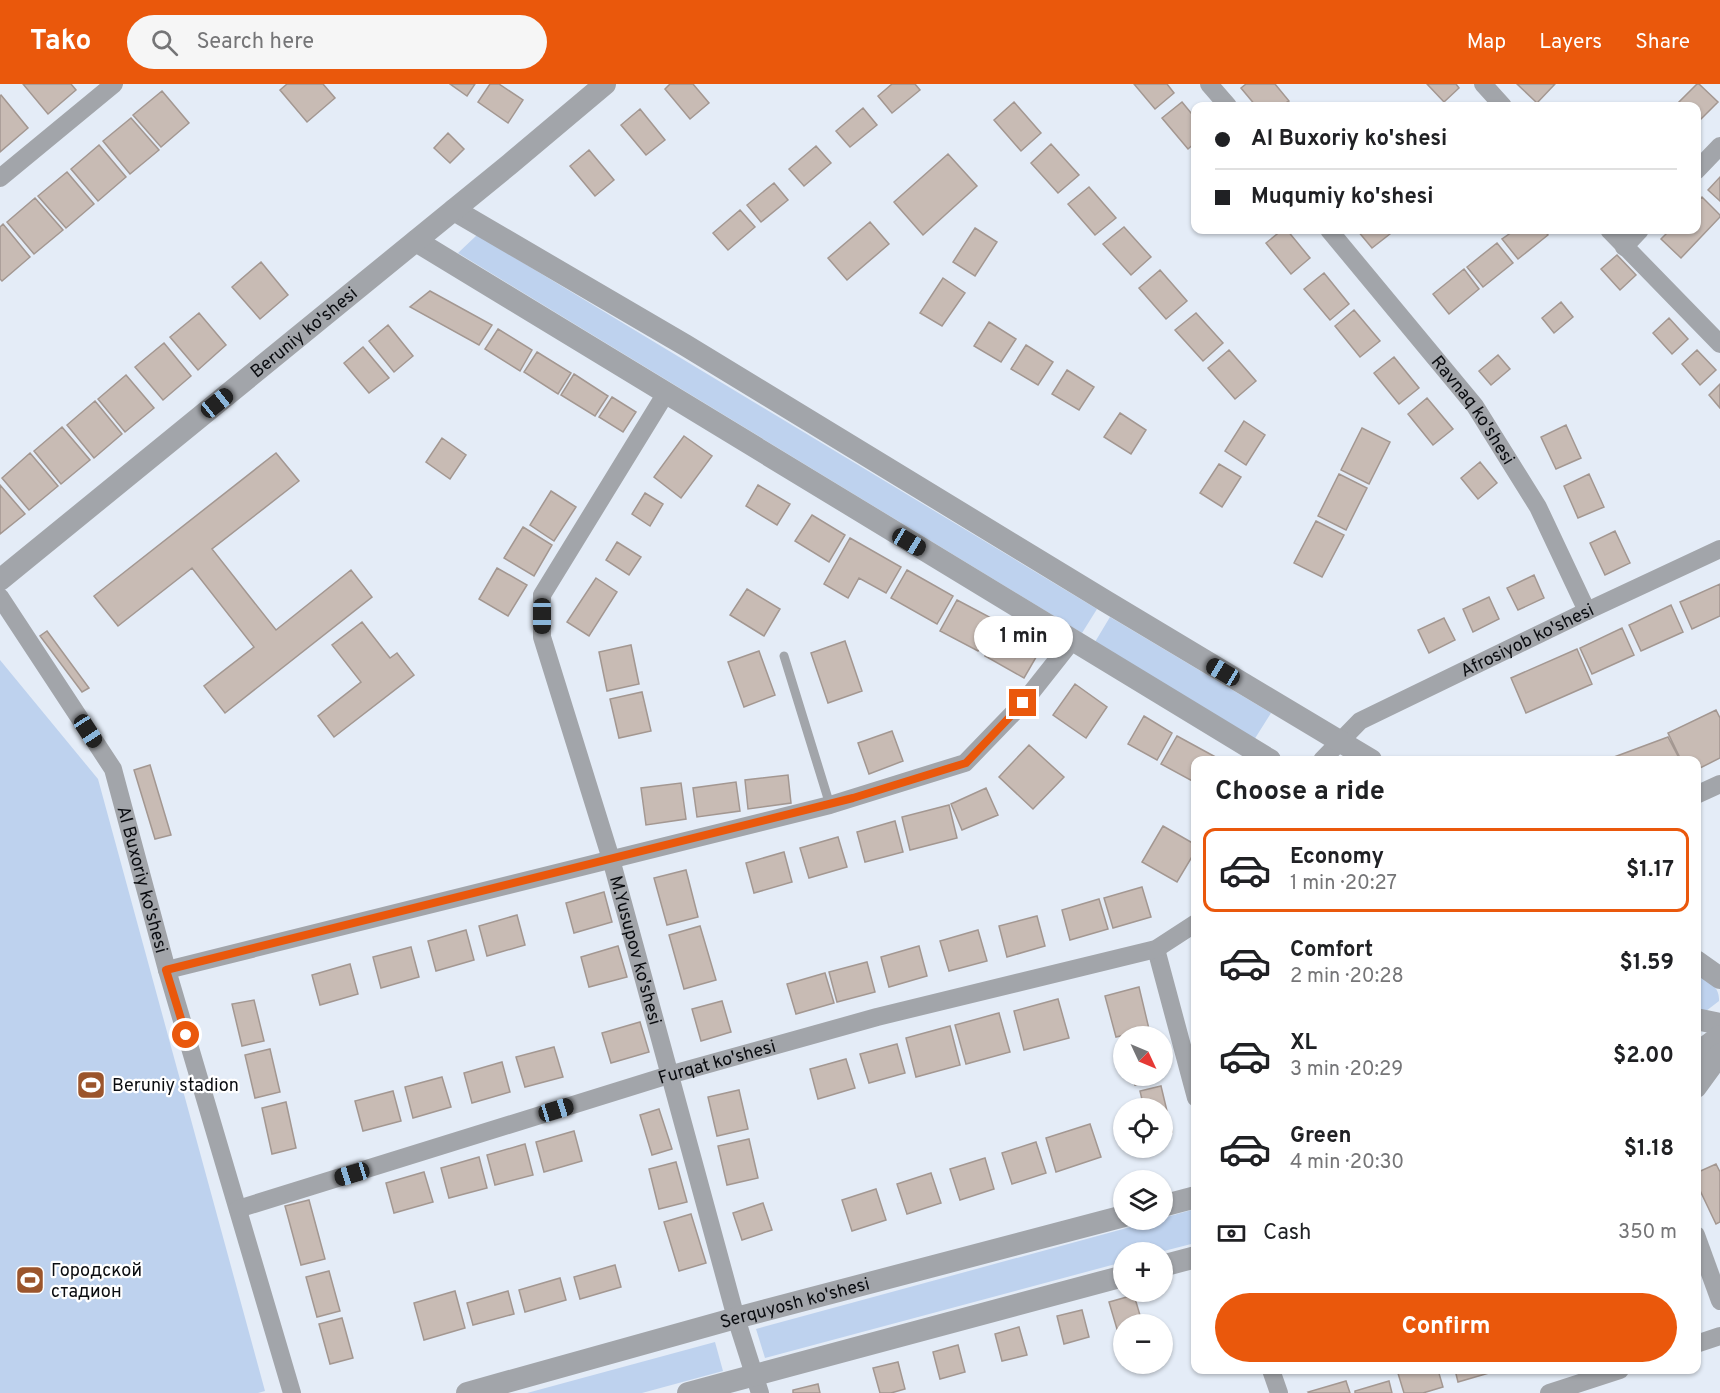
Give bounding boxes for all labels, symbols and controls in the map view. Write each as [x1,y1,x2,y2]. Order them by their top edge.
search box [127,15,547,69]
text: Tako [30,24,91,60]
icon: search [148,26,181,59]
text: Search here [196,29,314,56]
text: Map [1467,29,1506,56]
text: Layers [1539,29,1602,56]
text: Share [1635,29,1690,56]
text: Al Buxoriy ko'shesi [1251,126,1447,153]
text: Muqumiy ko'shesi [1251,184,1434,211]
street label: Beruniy ko'shesi [246,283,363,384]
street label: Ravnaq ko'shesi [1425,352,1519,470]
car [197,385,237,421]
car [889,525,929,559]
car [533,598,551,634]
street label: Afrosiyob ko'shesi [1457,599,1598,684]
callout: 1 min [974,616,1072,658]
text: 1 min [999,624,1048,650]
car [1203,655,1243,689]
route end [1009,689,1036,716]
car [71,711,105,751]
text: Choose a ride [1215,775,1385,809]
street label: Al Buxoriy ko'shesi [110,803,172,956]
icon: car [1218,843,1272,897]
text: Economy [1290,844,1384,871]
text: $1.17 [1626,857,1674,884]
text: 1 min · 20:27 [1290,871,1397,897]
street label: M.Yusupov ko'shesi [603,873,666,1028]
icon: car [1218,936,1272,990]
text: Comfort [1290,937,1373,964]
text: $1.59 [1619,950,1674,977]
text: 2 min · 20:28 [1290,964,1404,990]
route start [172,1021,199,1048]
north arrow [1113,1026,1173,1086]
map controls [1113,1026,1173,1374]
icon: car [1218,1029,1272,1083]
text: XL [1290,1030,1317,1057]
street label: Furqat ko'shesi [656,1036,779,1091]
text: $2.00 [1613,1043,1674,1070]
text: 3 min · 20:29 [1290,1057,1403,1083]
sports icon: Beruniy stadion [75,1069,107,1101]
place label: Beruniy stadion [112,1075,239,1098]
car [536,1096,576,1124]
button: locate [1113,1098,1173,1158]
icon: car [1218,1122,1272,1176]
text: Green [1290,1123,1352,1150]
text: $1.18 [1624,1136,1674,1163]
text: 4 min · 20:30 [1290,1150,1404,1176]
car [332,1160,372,1188]
button: layers [1113,1170,1173,1230]
icon: cash [1215,1217,1248,1250]
text: Cash [1263,1220,1312,1247]
text: 350 m [1618,1220,1677,1246]
button: + [1113,1242,1173,1302]
place label: Городской стадион [51,1260,142,1304]
sports icon: Городской стадион [14,1264,46,1296]
street label: Serquyosh ko'shesi [718,1273,872,1335]
button: Confirm [1215,1293,1677,1362]
button: − [1113,1314,1173,1374]

